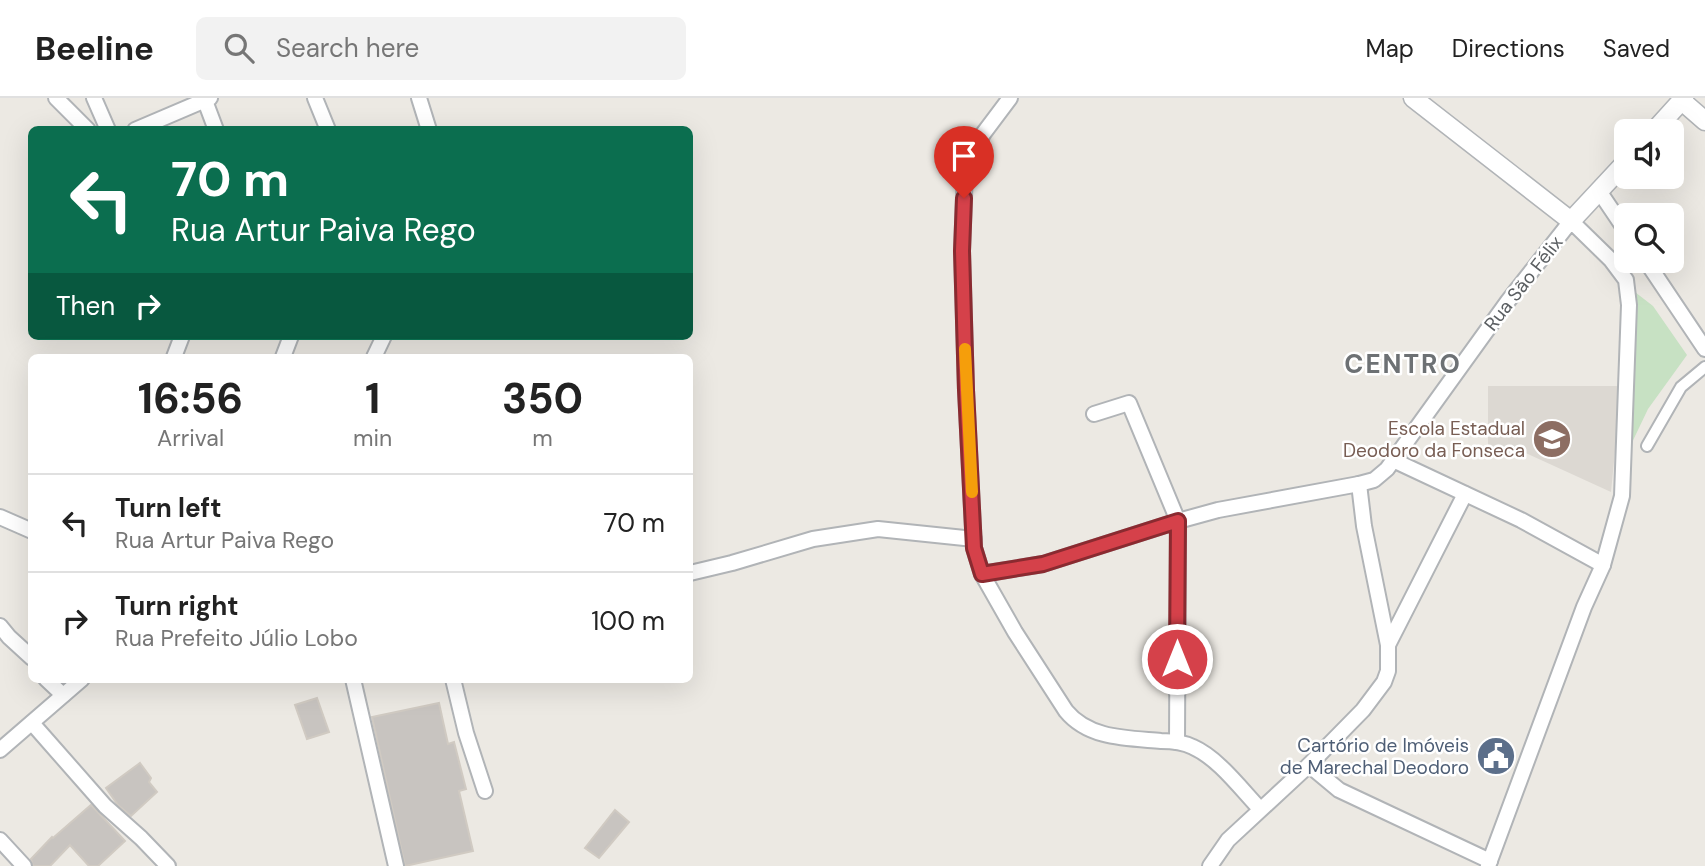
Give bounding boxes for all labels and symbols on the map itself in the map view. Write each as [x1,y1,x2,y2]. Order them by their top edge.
pin [934,126,994,198]
street label: Rua São Félix [1478,230,1569,336]
district label: CENTRO [1344,347,1462,381]
place label: Escola Estadual Deodoro da Fonseca [1343,416,1525,463]
school or university icon: Escola Estadual Deodoro da Fonseca [1531,418,1573,460]
position arrow [1140,622,1214,696]
place label: Cartório de Imóveis de Marechal Deodoro [1280,733,1469,780]
public building icon: Cartório de Imóveis de Marechal Deodoro [1475,735,1517,777]

